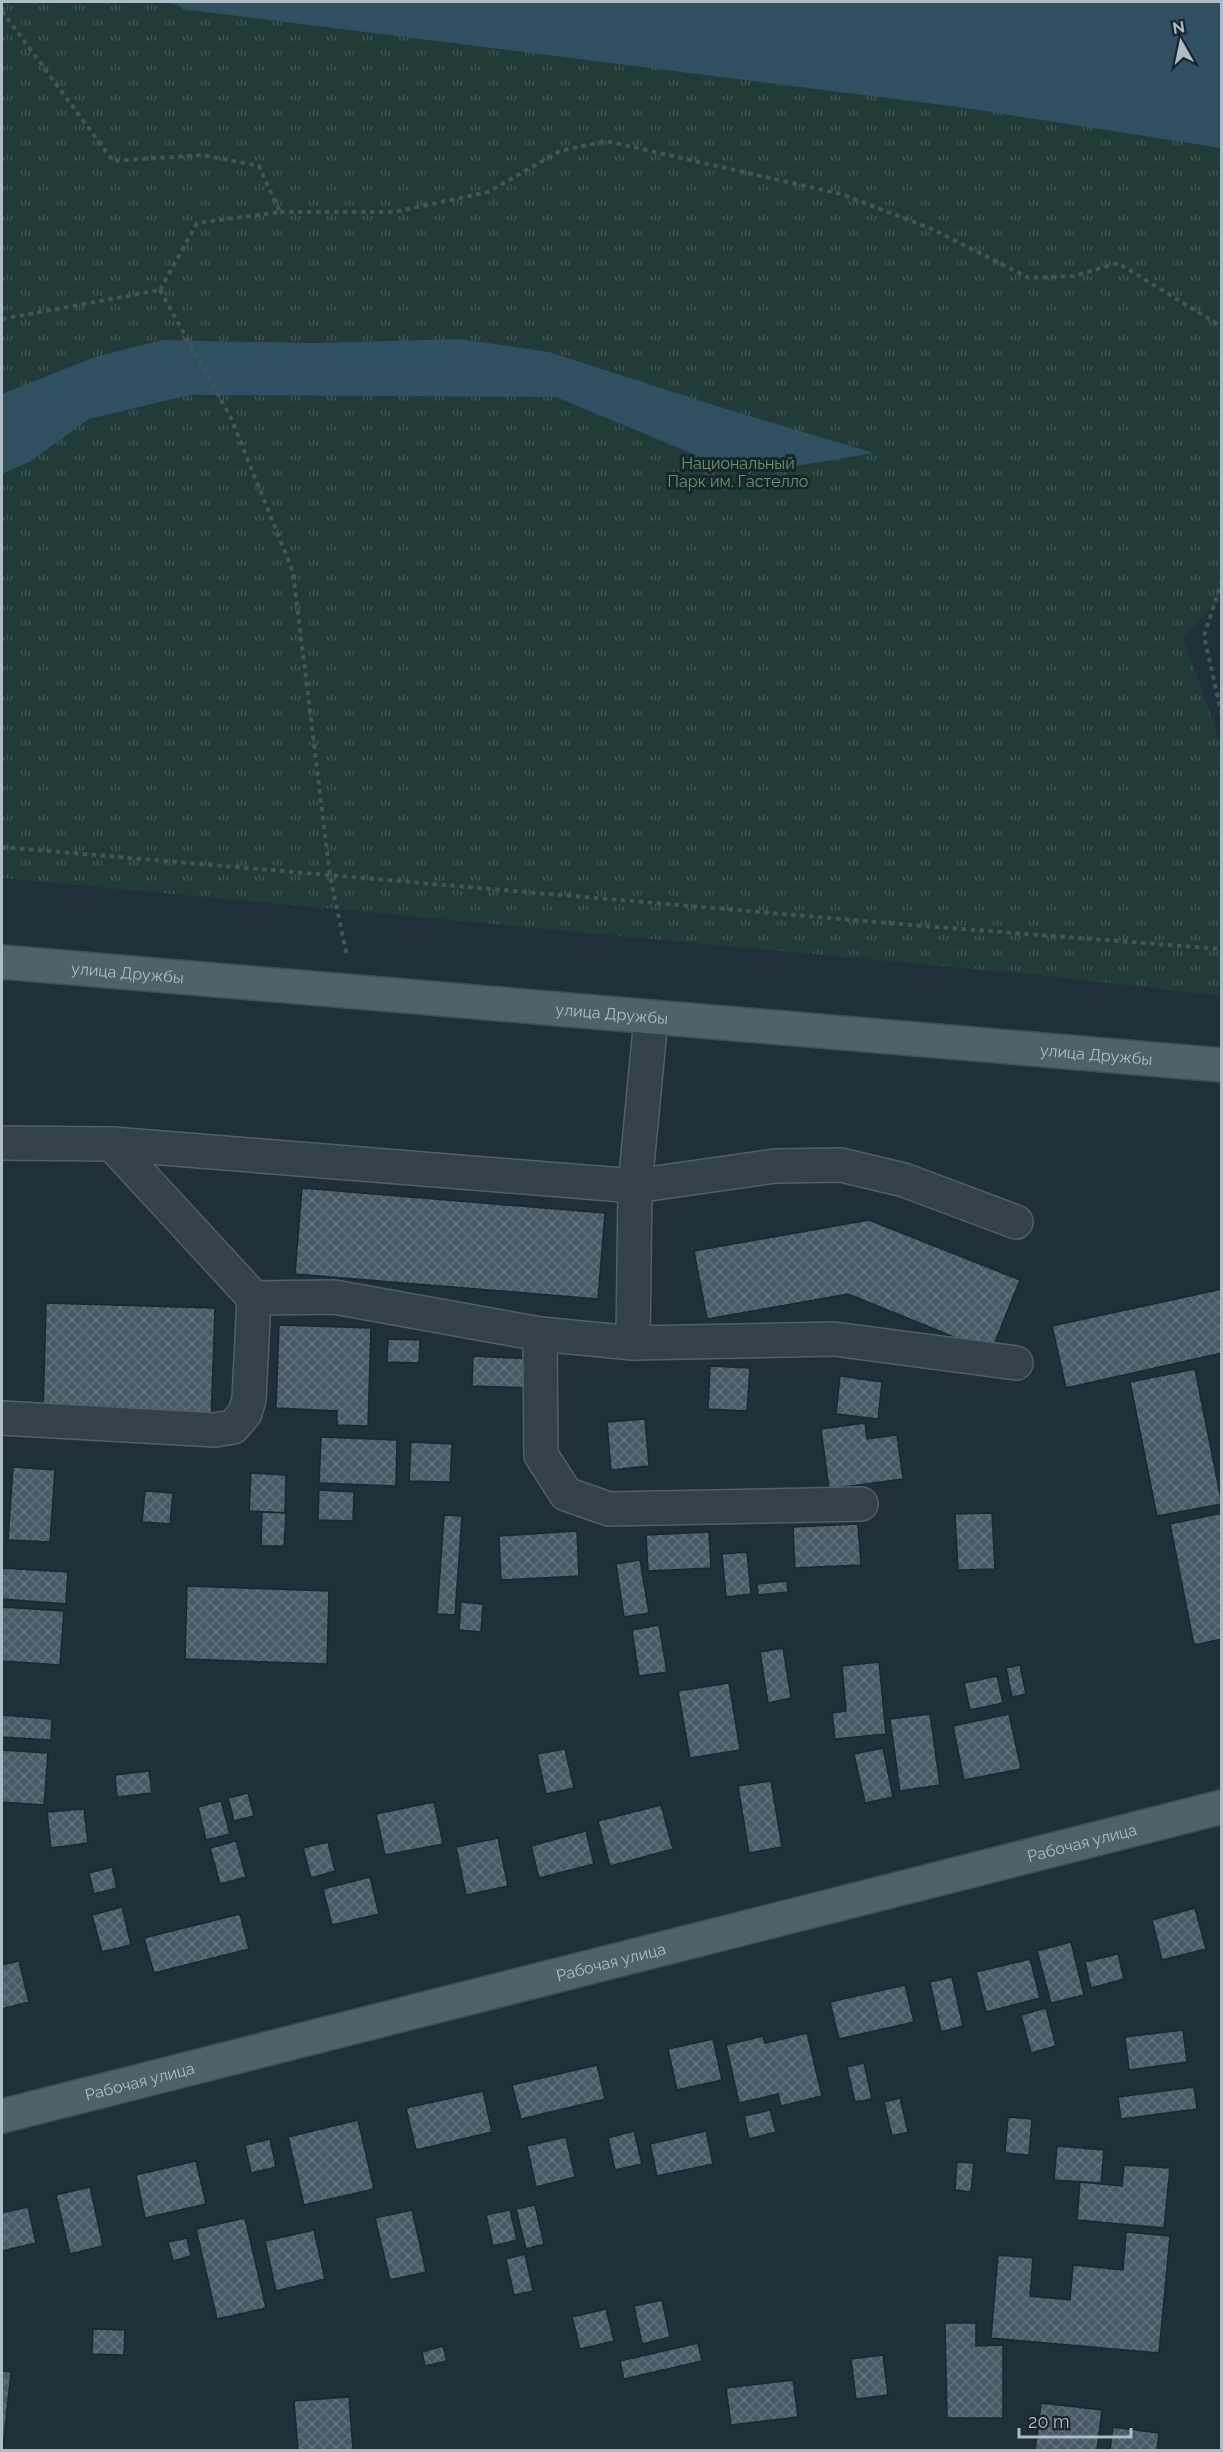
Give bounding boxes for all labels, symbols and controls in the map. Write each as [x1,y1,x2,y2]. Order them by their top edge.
north arrow [1151,12,1211,72]
text: N [1171,17,1186,38]
park label: Национальный Парк им. Гастелло [668,454,808,491]
street label: улица Дружбы [71,958,185,987]
street label: улица Дружбы [555,999,669,1028]
street label: улица Дружбы [1039,1040,1153,1069]
street label: Рабочая улица [1025,1820,1139,1865]
street label: Рабочая улица [554,1939,667,1985]
street label: Рабочая улица [83,2058,196,2104]
scale bar [1019,2401,1132,2439]
text: 20 m [1028,2411,1070,2432]

